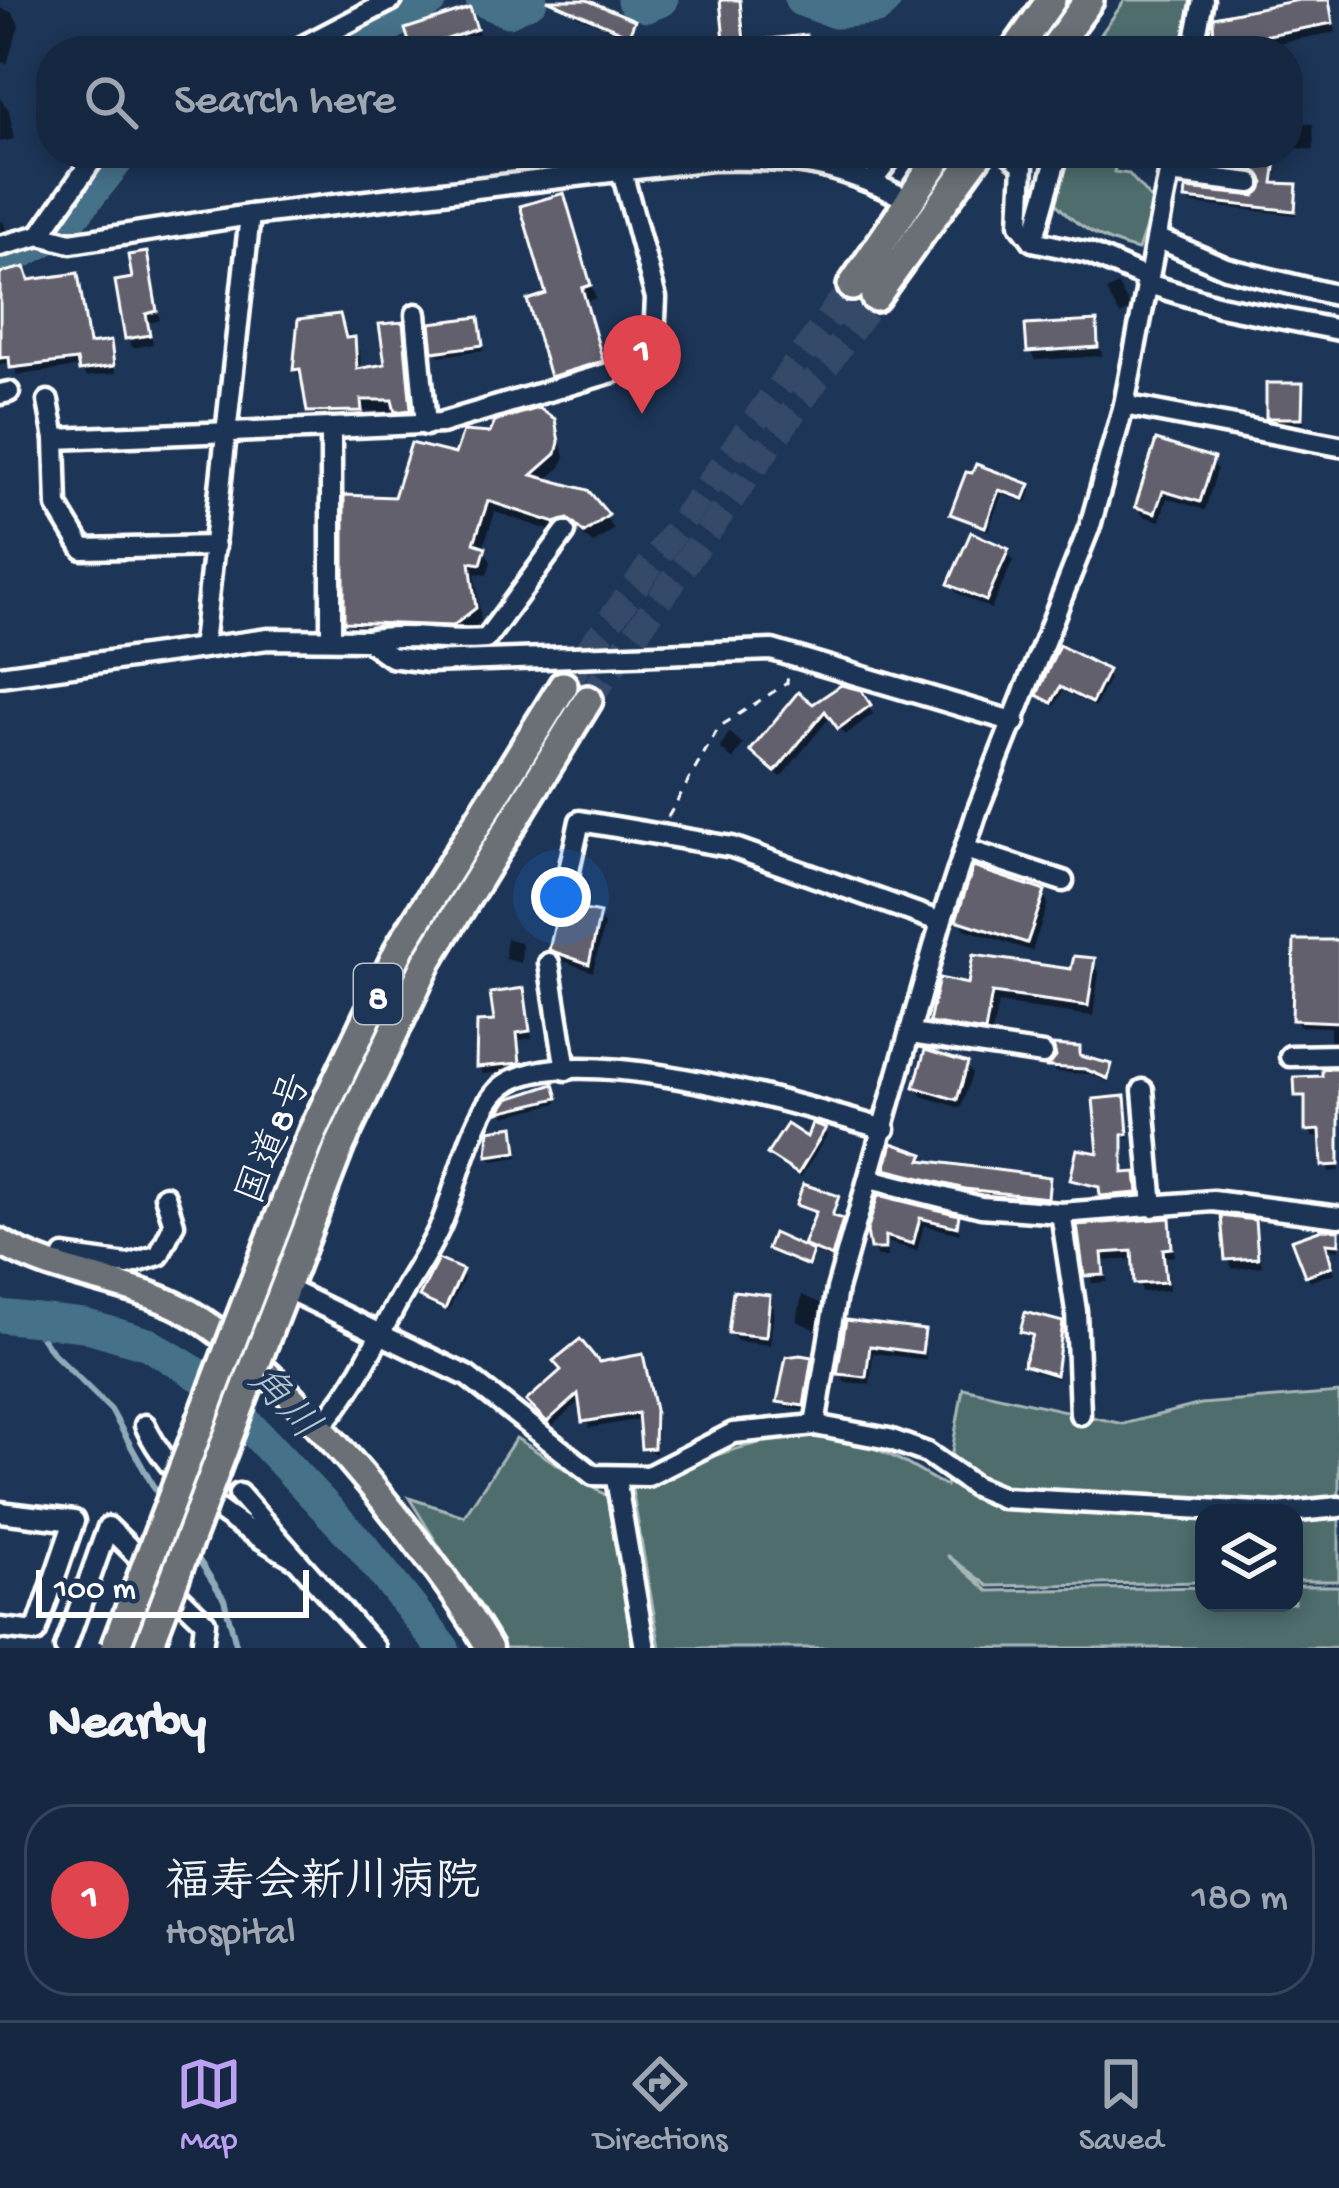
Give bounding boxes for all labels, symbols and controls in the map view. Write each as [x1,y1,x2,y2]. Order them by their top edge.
search box [36,36,1303,168]
icon: search [78,69,144,135]
text: Search here [174,76,396,129]
pin: 1 [603,315,681,414]
your location [531,867,591,927]
road number: 8 [354,964,402,1024]
street label: 国道8号 [229,1066,325,1212]
water label: 角川 [234,1356,329,1453]
map controls [1195,1504,1303,1612]
button: layers [1195,1504,1303,1612]
scale bar [36,1564,309,1617]
text: 100 m [54,1572,136,1610]
text: Nearby [48,1696,206,1756]
text: 福寿会新川病院 [165,1859,480,1912]
text: 1 [82,1877,98,1923]
text: 180 m [1192,1877,1288,1923]
text: Hospital [165,1912,296,1958]
tab: Map [176,2051,242,2161]
tab: Directions [593,2051,727,2161]
tab: Saved [1079,2051,1163,2161]

